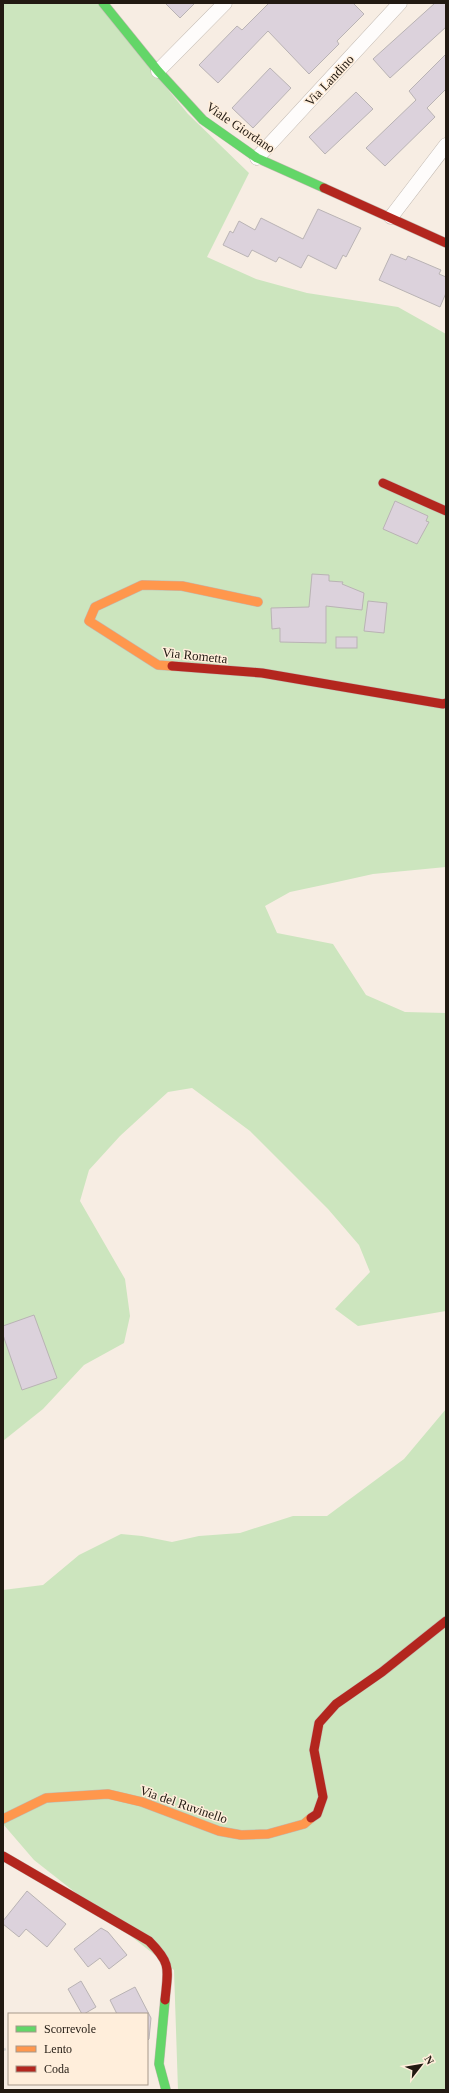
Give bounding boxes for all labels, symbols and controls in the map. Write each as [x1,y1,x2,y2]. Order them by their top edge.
street label: Via Landino [302,52,357,109]
street label: Viale Giordano [203,99,278,156]
street label: Via Rometta [162,645,228,666]
street label: Via del Ruvinello [138,1782,230,1826]
legend [8,2013,148,2085]
text: Scorrevole [44,2022,96,2036]
text: Lento [44,2042,72,2056]
north arrow [401,2045,441,2085]
text: N [422,2053,437,2066]
text: Coda [44,2062,70,2076]

